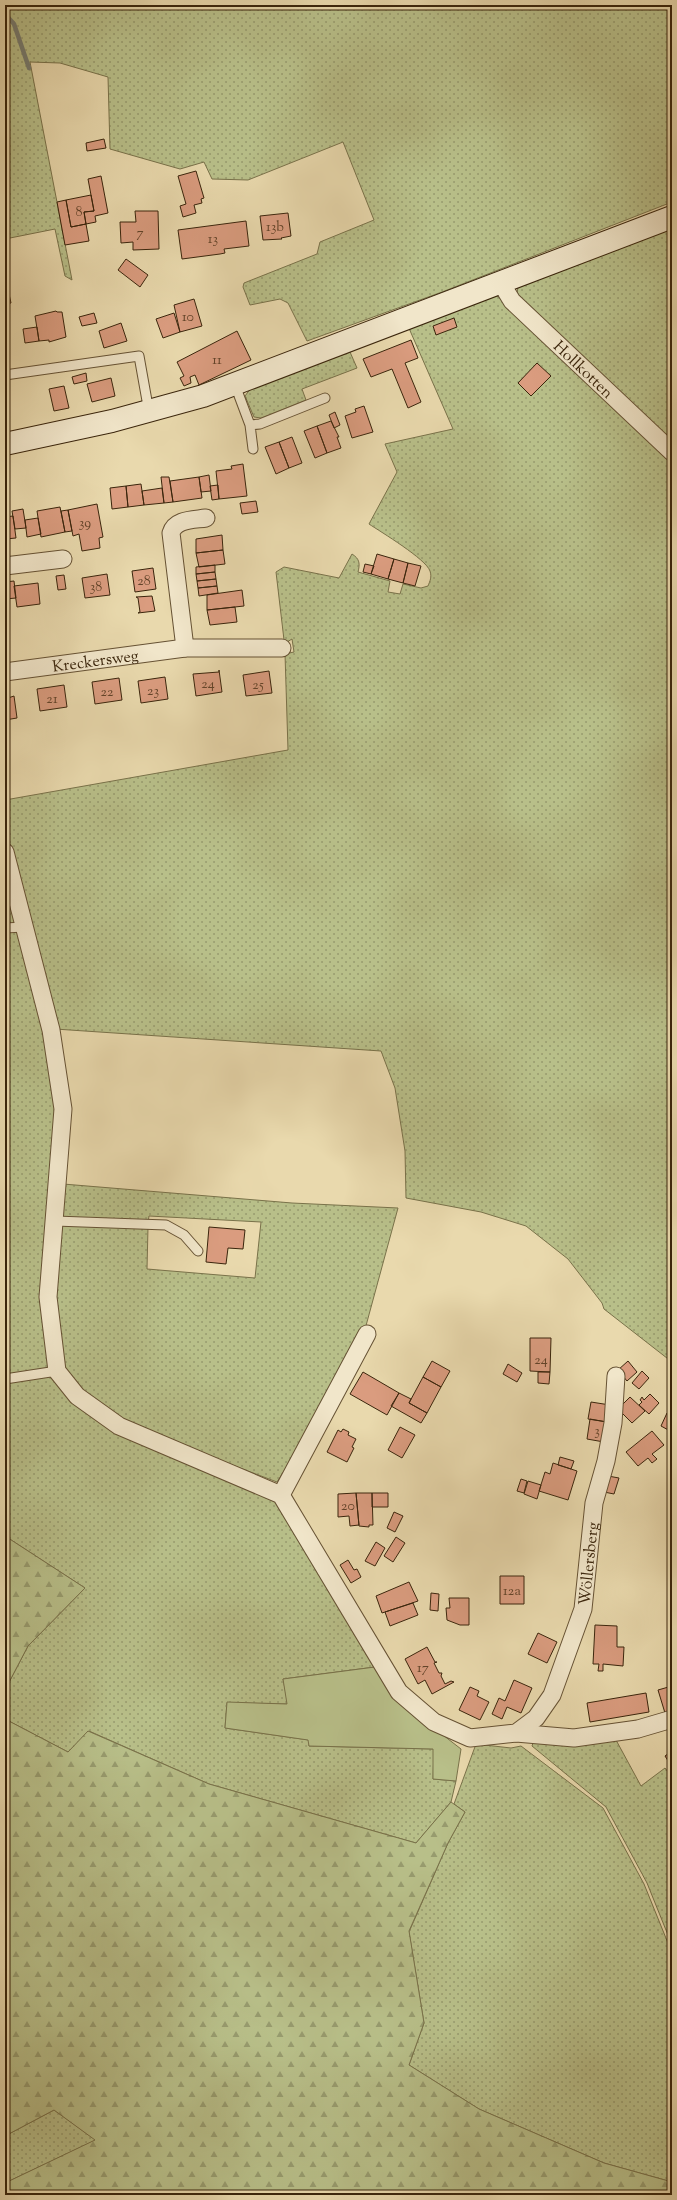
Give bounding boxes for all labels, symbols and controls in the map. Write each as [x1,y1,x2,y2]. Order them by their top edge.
house number: 8 [76,203,83,223]
house number: 13b [266,218,284,238]
house number: 7 [136,224,144,244]
house number: 13 [208,230,219,250]
house number: 10 [182,308,194,328]
street label: Hollkotten [547,336,618,405]
house number: 11 [212,351,222,371]
house number: 39 [79,514,91,534]
house number: 28 [137,572,151,592]
house number: 38 [90,578,102,598]
street label: Kreckersweg [51,645,140,680]
house number: 24 [201,675,215,695]
house number: 25 [252,676,264,696]
house number: 23 [147,682,159,702]
house number: 22 [100,683,114,703]
house number: 21 [46,690,58,710]
house number: 24 [534,1351,548,1371]
house number: 3 [594,1422,600,1442]
house number: 20 [341,1497,355,1517]
street label: Wöllersberg [574,1521,606,1607]
house number: 12a [503,1582,521,1602]
house number: 17 [417,1659,429,1679]

